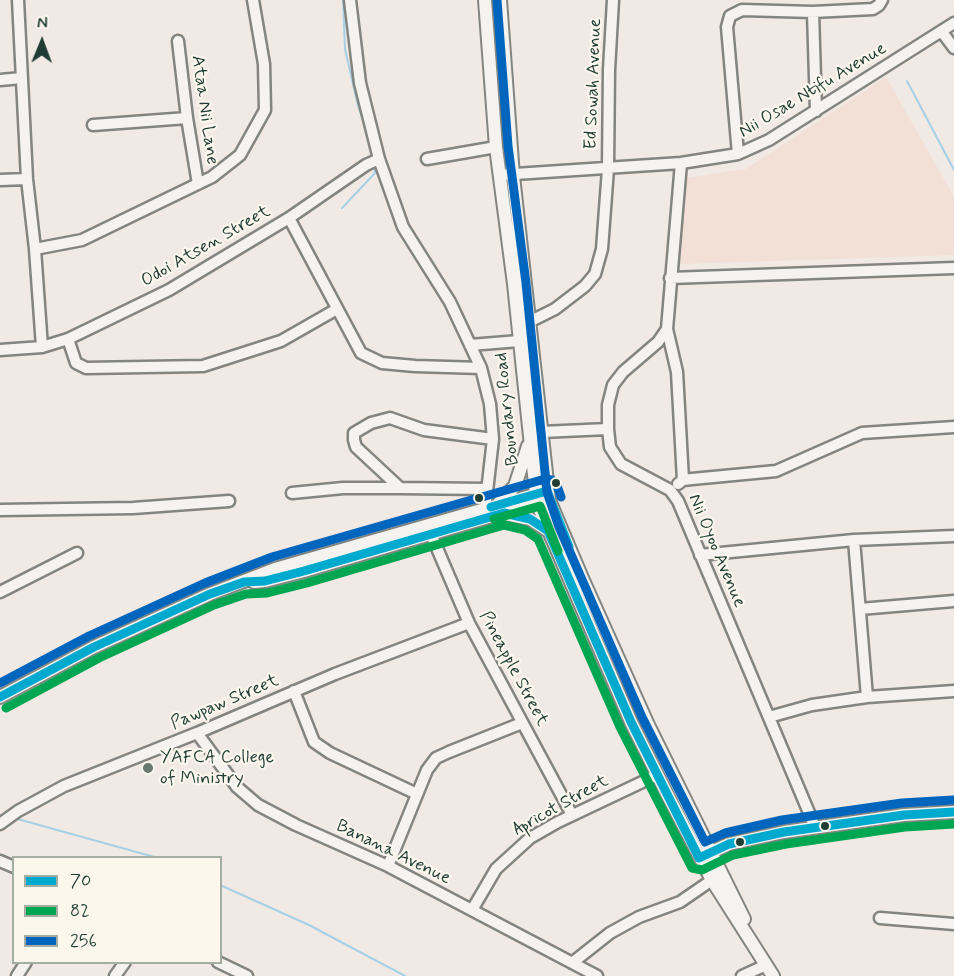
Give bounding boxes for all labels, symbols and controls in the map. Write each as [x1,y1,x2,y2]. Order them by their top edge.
north arrow [12,12,72,72]
text: N [37,13,48,34]
street label: Ed Sowah Avenue [581,18,607,150]
street label: Nii Osae Ntifu Avenue [735,38,891,144]
street label: Ataa Nii Lane [186,54,222,166]
street label: Odoi Atsen Street [138,201,274,293]
street label: Boundary Road [491,351,525,467]
unlabelled marker [550,477,562,489]
street label: Nii Oyoo Avenue [682,491,750,611]
unlabelled marker [473,492,485,504]
street label: Pineapple Street [474,608,552,730]
street label: Pawpaw Street [168,671,282,735]
place label: YAFCA College of Ministry [160,747,274,789]
marker: YAFCA College of Ministry [141,761,155,775]
street label: Apricot Street [510,771,612,841]
street label: Banana Avenue [332,816,454,890]
unlabelled marker [819,820,831,832]
unlabelled marker [734,836,746,848]
legend [12,856,222,964]
text: 70 [70,869,91,893]
text: 82 [70,899,90,923]
text: 256 [70,929,97,953]

